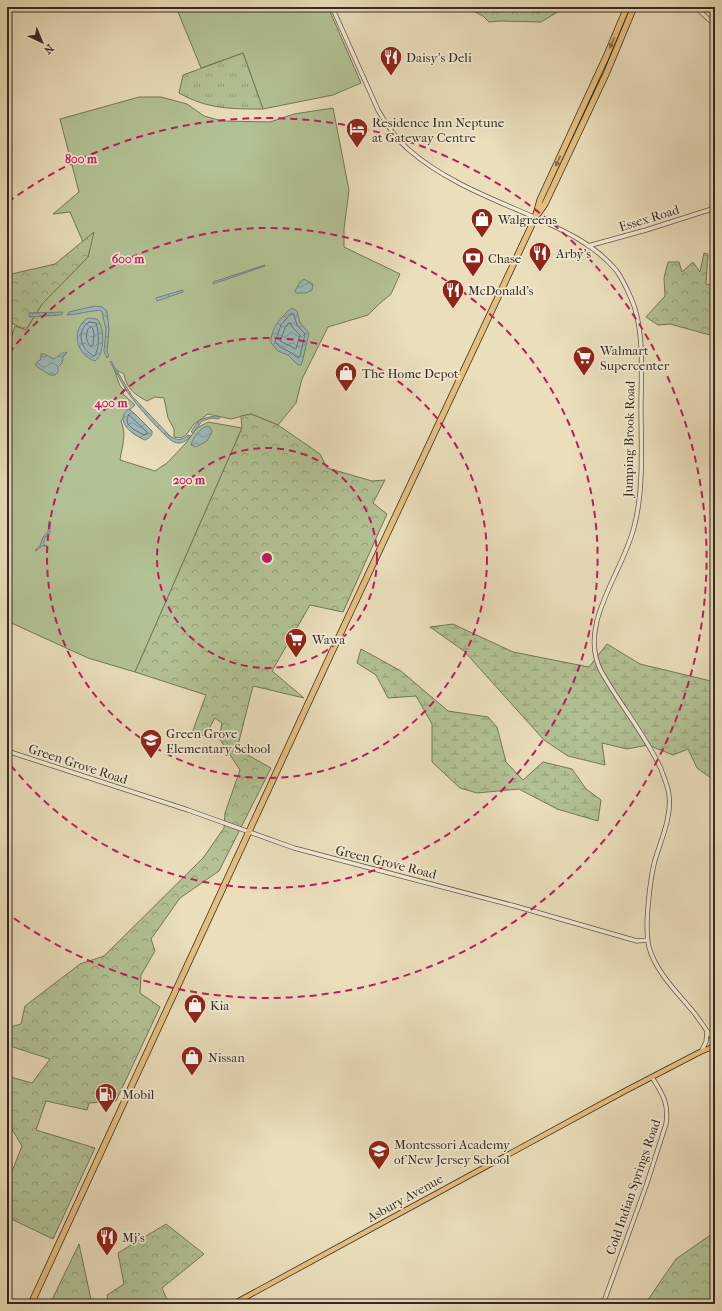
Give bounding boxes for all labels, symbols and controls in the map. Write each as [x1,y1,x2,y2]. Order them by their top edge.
north arrow [22,22,62,62]
one-way arrow [609,38,615,50]
text: N [41,41,56,57]
restaurant icon: Daisy's Deli [378,44,404,77]
place label: Daisy's Deli [406,50,472,65]
place label: Residence Inn Neptune at Gateway Centre [372,115,505,145]
hotel icon: Residence Inn Neptune at Gateway Centre [344,116,370,149]
text: 800 m [65,152,98,166]
one-way arrow [555,156,561,167]
street label: Essex Road [617,201,682,234]
shop icon: Walgreens [469,206,495,239]
place label: Walgreens [497,212,557,227]
restaurant icon: Arby's [527,240,553,273]
bank icon: Chase [460,245,486,278]
place label: Arby's [555,246,591,261]
place label: Chase [488,251,522,266]
text: 600 m [112,252,145,266]
restaurant icon: McDonald's [440,277,466,310]
place label: McDonald's [468,283,534,298]
place label: Walmart Supercenter [599,343,670,373]
supermarket icon: Walmart Supercenter [571,344,597,377]
shop icon: The Home Depot [333,360,359,393]
place label: The Home Depot [362,366,459,381]
street label: Jumping Brook Road [620,380,638,498]
text: 400 m [94,396,128,411]
text: 200 m [173,473,206,487]
centre of rings [260,551,274,565]
supermarket icon: Wawa [283,626,309,659]
place label: Wawa [311,632,346,647]
place label: Green Grove Elementary School [166,726,271,756]
school or university icon: Green Grove Elementary School [138,727,164,760]
street label: Green Grove Road [27,741,130,787]
street label: Green Grove Road [334,842,439,882]
shop icon: Kia [182,992,208,1025]
place label: Kia [210,998,230,1013]
shop icon: Nissan [179,1044,205,1077]
place label: Nissan [208,1050,245,1065]
fuel station icon: Mobil [93,1081,119,1114]
place label: Mobil [122,1087,155,1102]
street label: Cold Indian Springs Road [603,1116,664,1257]
place label: Montessori Academy of New Jersey School [394,1137,511,1167]
school or university icon: Montessori Academy of New Jersey School [366,1138,392,1171]
street label: Asbury Avenue [364,1171,446,1226]
restaurant icon: Mj's [94,1224,120,1257]
place label: Mj's [122,1230,145,1245]

